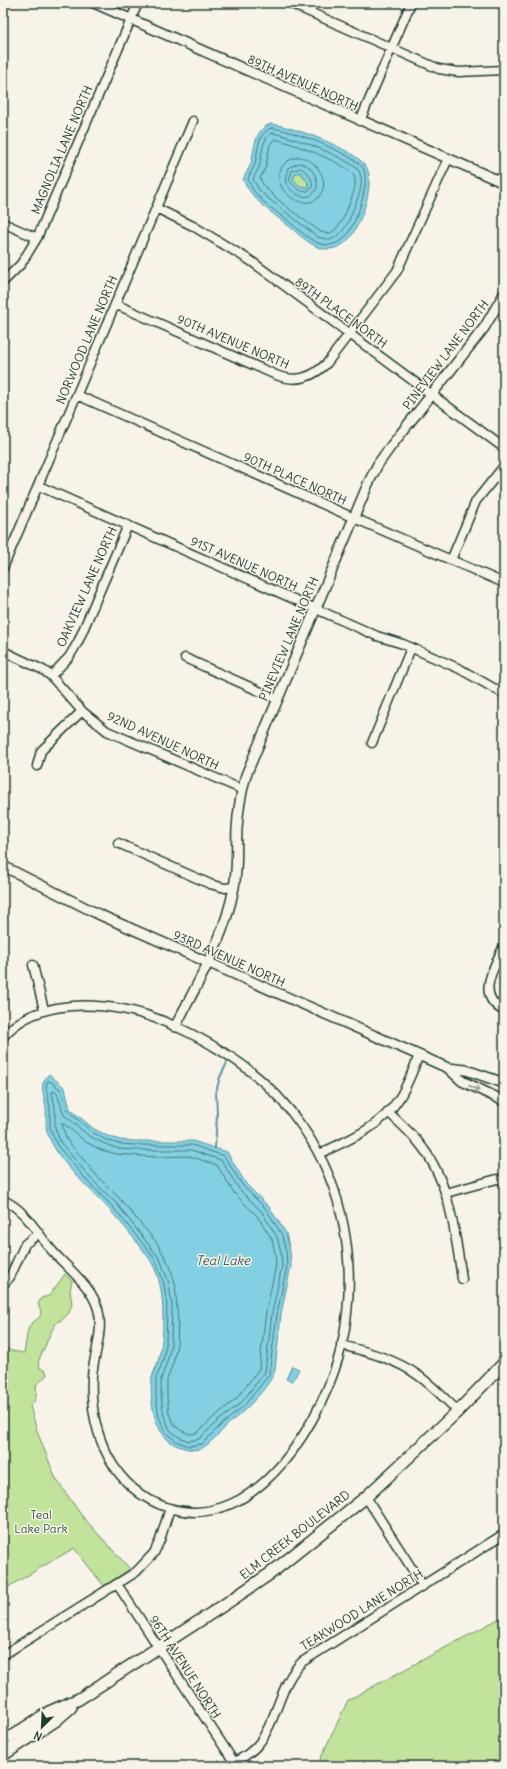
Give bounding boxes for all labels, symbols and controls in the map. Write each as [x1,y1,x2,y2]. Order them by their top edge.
street label: 89TH AVENUE NORTH [246,51,361,114]
street label: MAGNOLIA LANE NORTH [28,83,96,216]
street label: NORWOOD LANE NORTH [53,273,121,406]
street label: 89TH PLACE NORTH [292,274,391,351]
street label: PINEVIEW LANE NORTH [399,297,492,413]
street label: 90TH AVENUE NORTH [175,311,292,372]
street label: 90TH PLACE NORTH [241,449,349,508]
street label: OAKVIEW LANE NORTH [53,524,120,649]
street label: 91ST AVENUE NORTH [188,533,300,594]
street label: PINEVIEW LANE NORTH [256,574,322,703]
street label: 92ND AVENUE NORTH [105,708,222,773]
street label: 93RD AVENUE NORTH [171,927,288,990]
one-way arrow [468,1084,480,1092]
water label: Teal Lake [196,1252,251,1269]
street label: ELM CREEK BOULEVARD [237,1487,353,1582]
park label: Teal Lake Park [14,1507,68,1536]
street label: TEAKWOOD LANE NORTH [298,1566,426,1653]
street label: 96TH AVENUE NORTH [147,1612,225,1721]
north arrow [22,1707,62,1747]
text: N [32,1728,44,1744]

